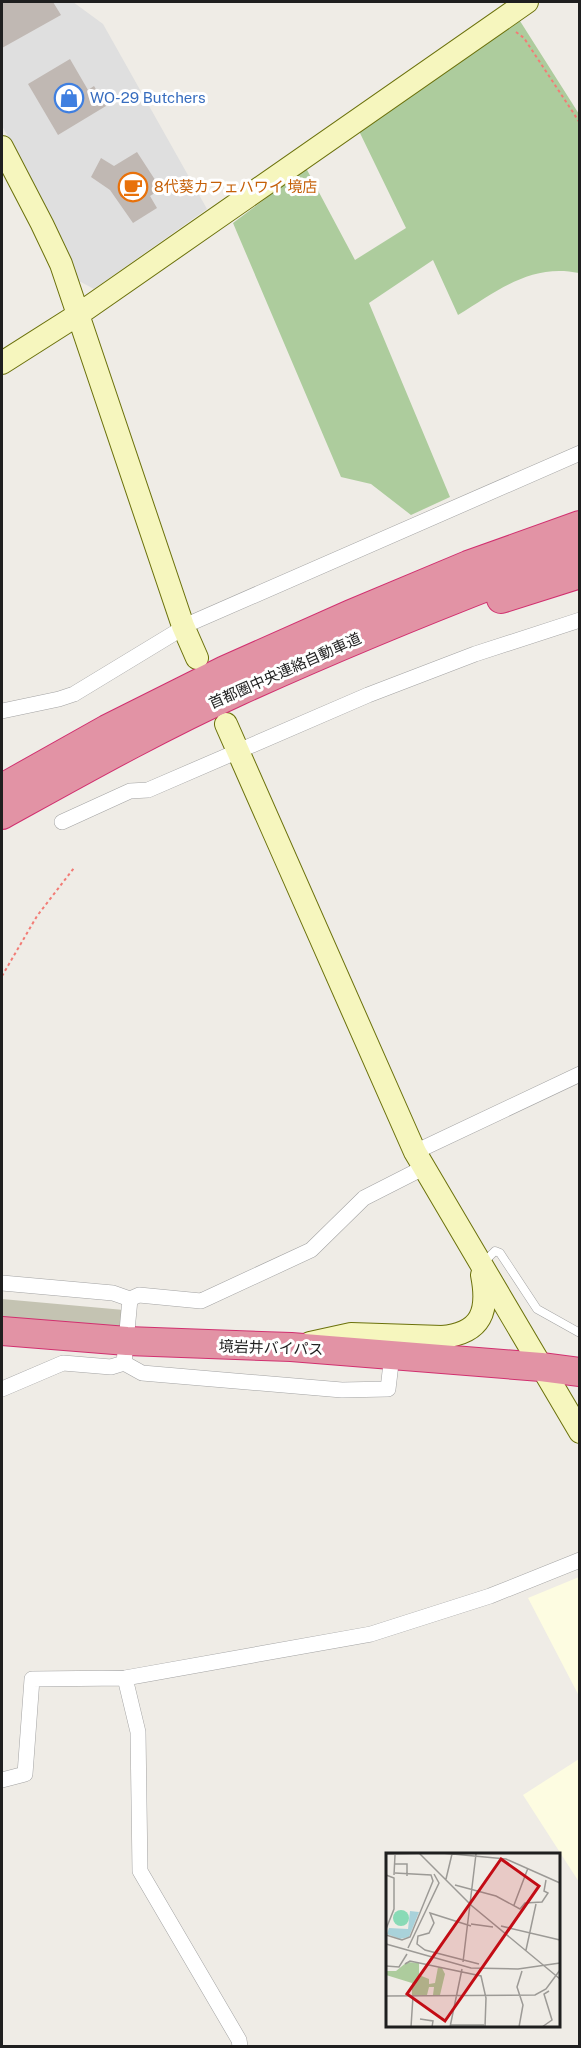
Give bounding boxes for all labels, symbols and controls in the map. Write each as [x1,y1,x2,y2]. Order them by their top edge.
shop icon: WO-29 Butchers [53,82,85,114]
place label: WO-29 Butchers [90,89,206,106]
cafe icon: 8代葵カフェハワイ 境店 [117,171,149,203]
place label: 8代葵カフェハワイ 境店 [154,178,317,195]
street label: 首都圏中央連絡自動車道 [206,629,364,712]
street label: 境岩井バイパス [218,1337,324,1358]
inset map [386,1853,560,2027]

